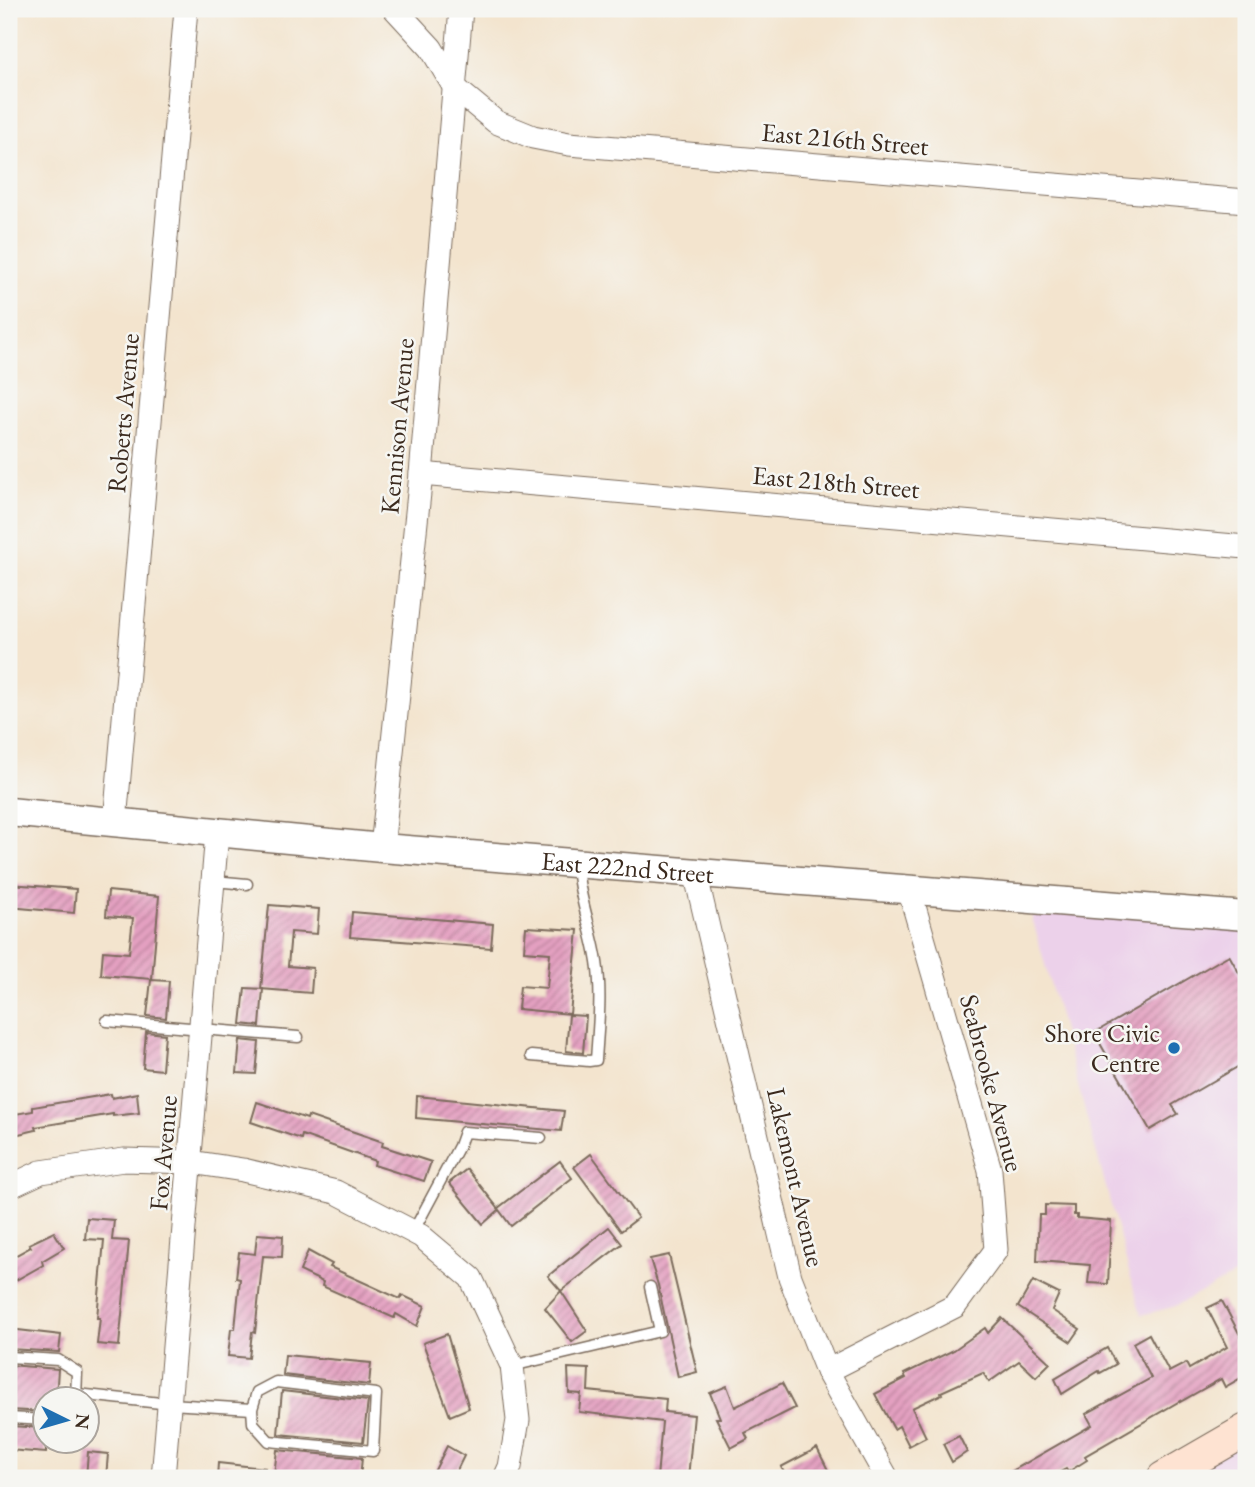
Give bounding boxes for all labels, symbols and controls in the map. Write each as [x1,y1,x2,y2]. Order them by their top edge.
street label: East 216th Street [760,115,930,163]
street label: Roberts Avenue [99,332,147,494]
street label: Kennison Avenue [372,337,422,515]
street label: East 218th Street [751,458,921,506]
street label: East 222nd Street [540,844,715,891]
street label: Seabrooke Avenue [952,991,1032,1175]
place label: Shore Civic Centre [1044,1016,1160,1080]
marker: Shore Civic Centre [1166,1040,1182,1056]
street label: Lakemont Avenue [759,1084,833,1270]
street label: Fox Avenue [141,1094,185,1212]
north arrow [32,1386,102,1456]
text: N [69,1413,96,1431]

